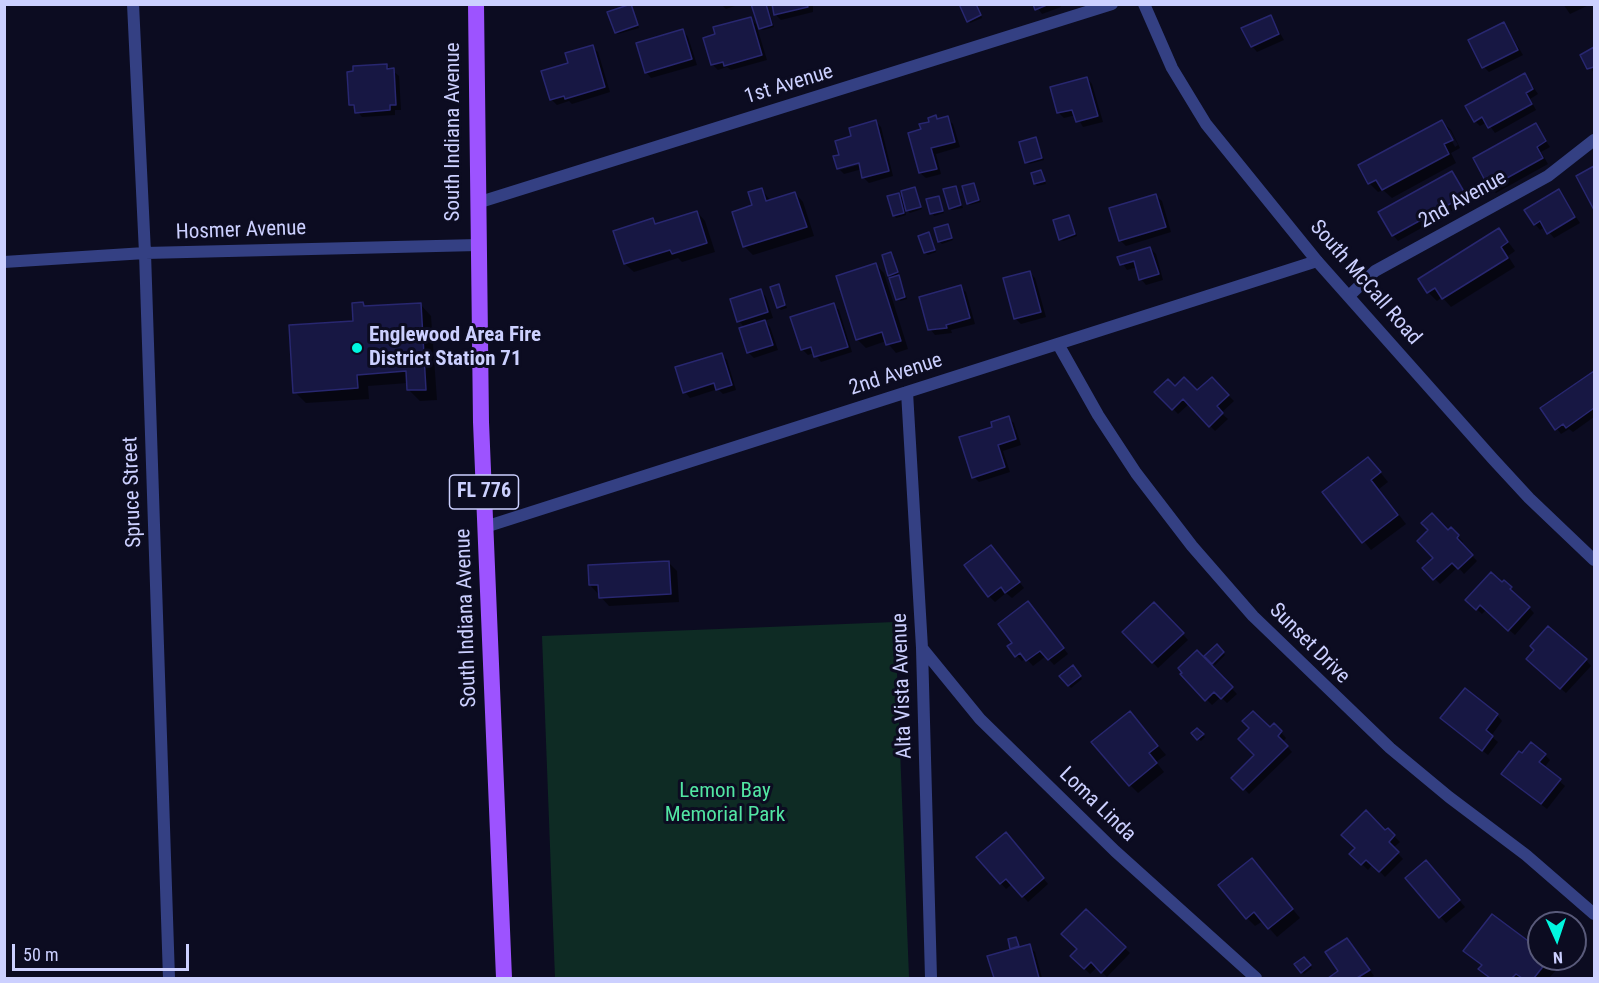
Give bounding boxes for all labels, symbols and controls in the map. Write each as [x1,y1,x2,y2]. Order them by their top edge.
street label: South Indiana Avenue [441,43,467,221]
street label: 1st Avenue [742,60,836,110]
street label: 2nd Avenue [1415,166,1511,234]
street label: Hosmer Avenue [175,216,307,246]
street label: South McCall Road [1304,216,1426,350]
place label: Englewood Area Fire District Station 71 [369,323,541,373]
marker: Englewood Area Fire District Station 71 [350,341,364,355]
street label: 2nd Avenue [846,348,946,402]
street label: Spruce Street [118,436,148,548]
road number: FL 776 [450,475,518,509]
street label: South Indiana Avenue [451,528,483,708]
street label: Sunset Drive [1263,598,1355,690]
street label: Alta Vista Avenue [888,613,918,759]
street label: Loma Linda [1053,762,1141,848]
park label: Lemon Bay Memorial Park [665,779,785,829]
north arrow [1527,911,1587,971]
scale bar [15,932,192,970]
text: 50 m [23,944,58,965]
text: N [1552,948,1563,967]

